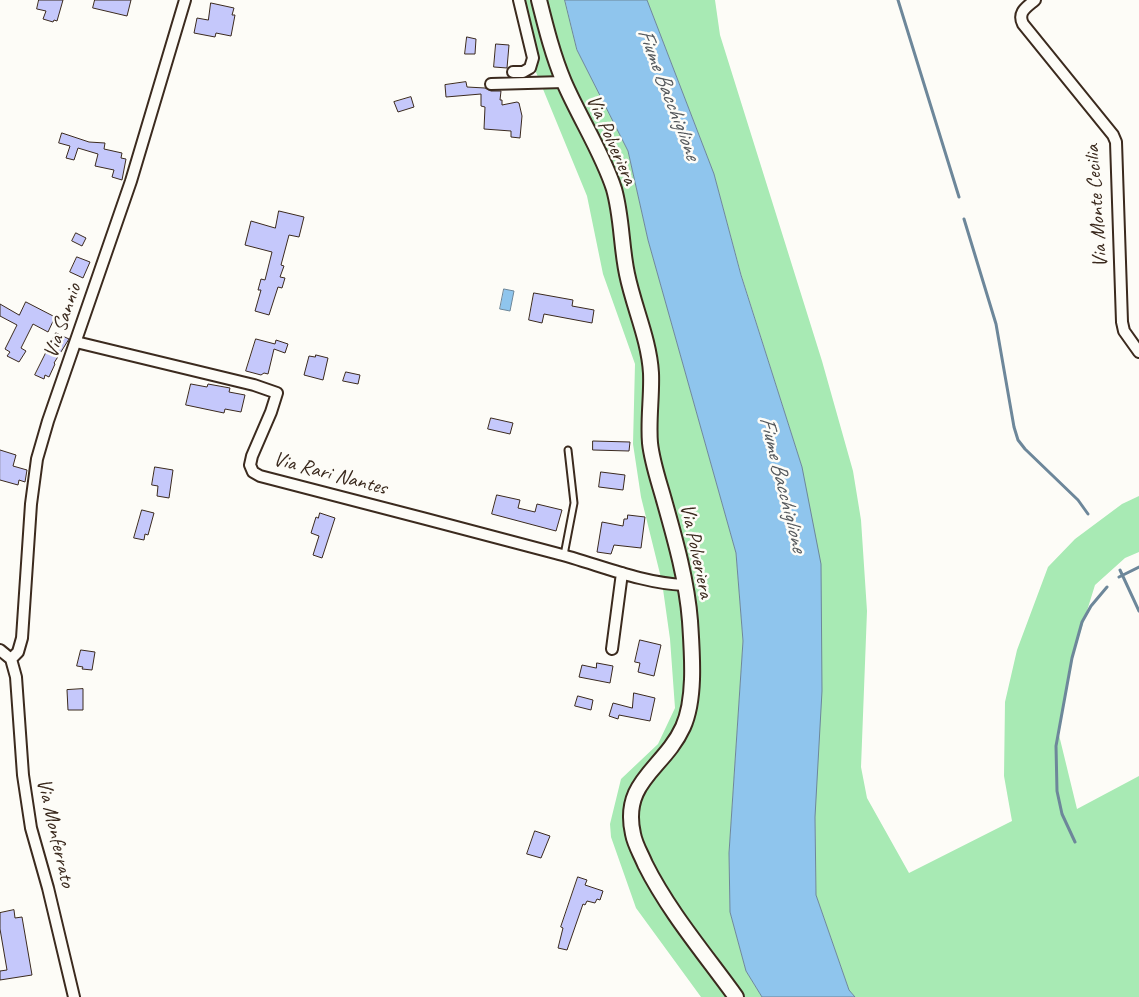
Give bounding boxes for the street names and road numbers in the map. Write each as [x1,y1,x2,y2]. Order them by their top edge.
street label: Via Polveriera [580,91,642,189]
street label: Via Monte Cecilia [1080,144,1114,268]
street label: Via Sannio [39,280,87,362]
street label: Via Rari Nantes [270,447,390,501]
street label: Via Polveriera [674,501,718,601]
street label: Via Monferrato [30,776,80,890]

